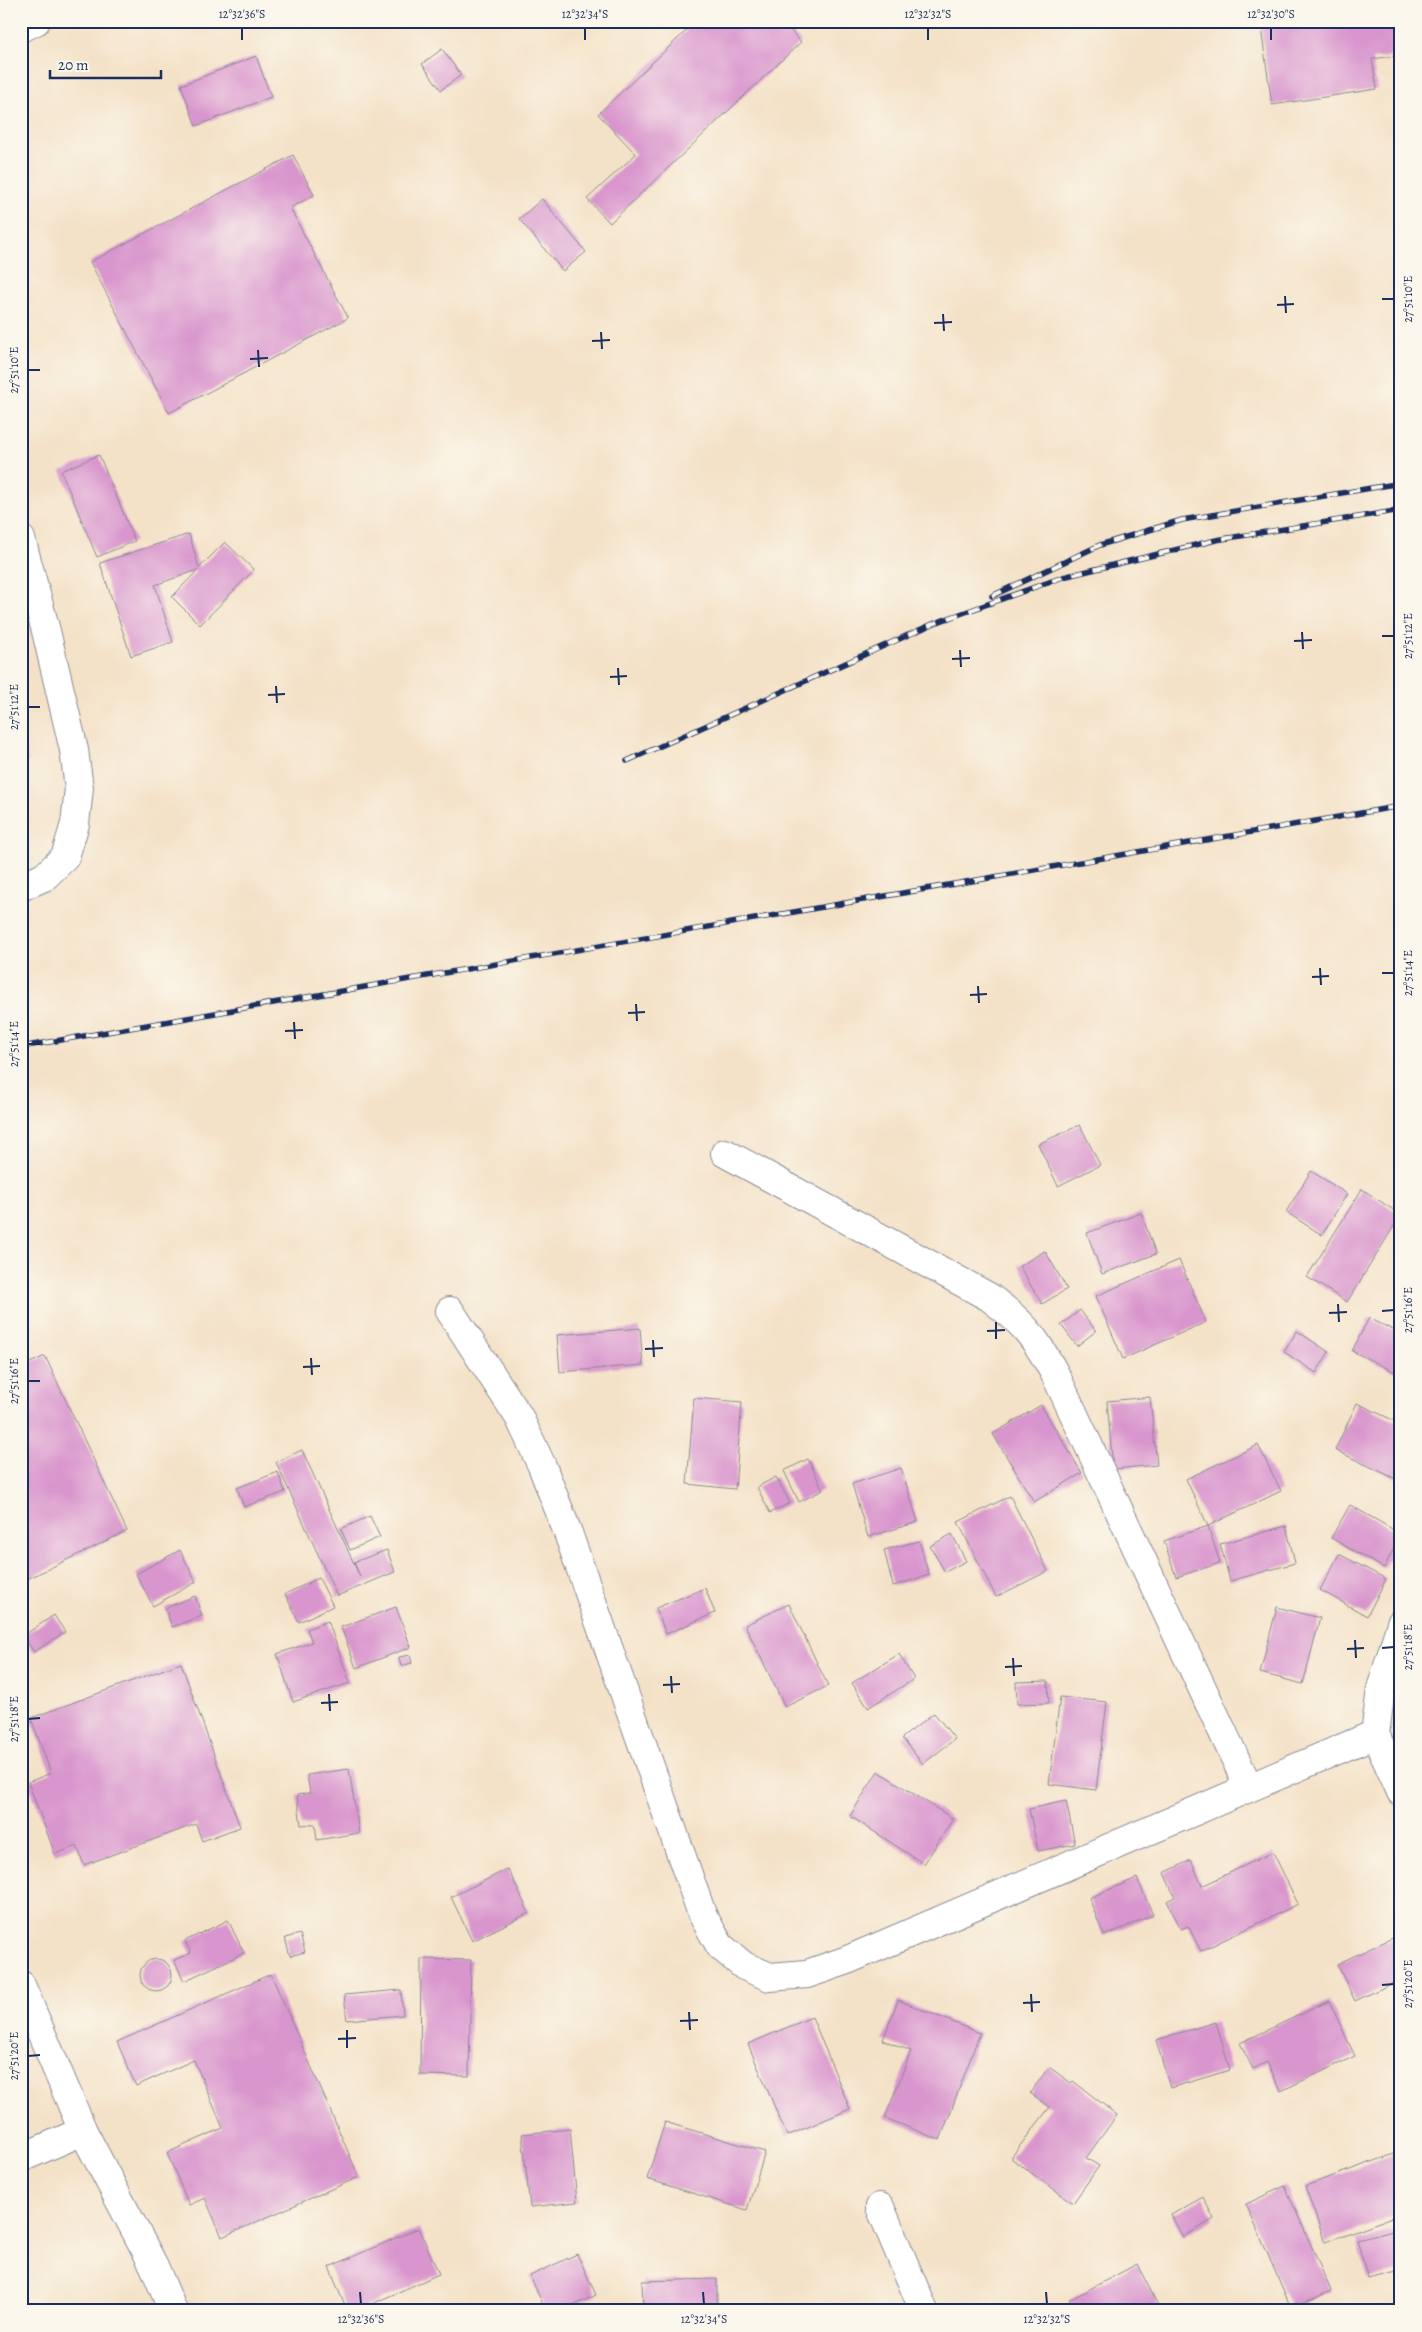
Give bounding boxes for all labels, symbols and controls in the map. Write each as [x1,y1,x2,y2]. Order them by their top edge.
text: 12°32'36"S [219,6,265,22]
text: 12°32'34"S [562,6,608,22]
text: 12°32'32"S [905,6,951,22]
text: 12°32'30"S [1247,6,1295,22]
scale bar [50,48,161,80]
text: 20 m [58,55,89,75]
text: 27°51'10"E [1400,276,1416,322]
text: 27°51'10"E [6,347,22,393]
text: 27°51'12"E [1400,613,1416,659]
text: 27°51'12"E [6,684,22,730]
text: 27°51'14"E [1400,950,1416,996]
text: 27°51'14"E [6,1021,22,1067]
text: 27°51'16"E [1400,1287,1416,1333]
text: 27°51'16"E [6,1358,22,1404]
text: 27°51'18"E [1400,1624,1416,1670]
text: 27°51'18"E [6,1696,22,1742]
text: 27°51'20"E [1400,1960,1416,2008]
text: 27°51'20"E [6,2032,22,2080]
text: 12°32'36"S [338,2311,384,2327]
text: 12°32'34"S [681,2311,727,2327]
text: 12°32'32"S [1024,2311,1070,2327]

